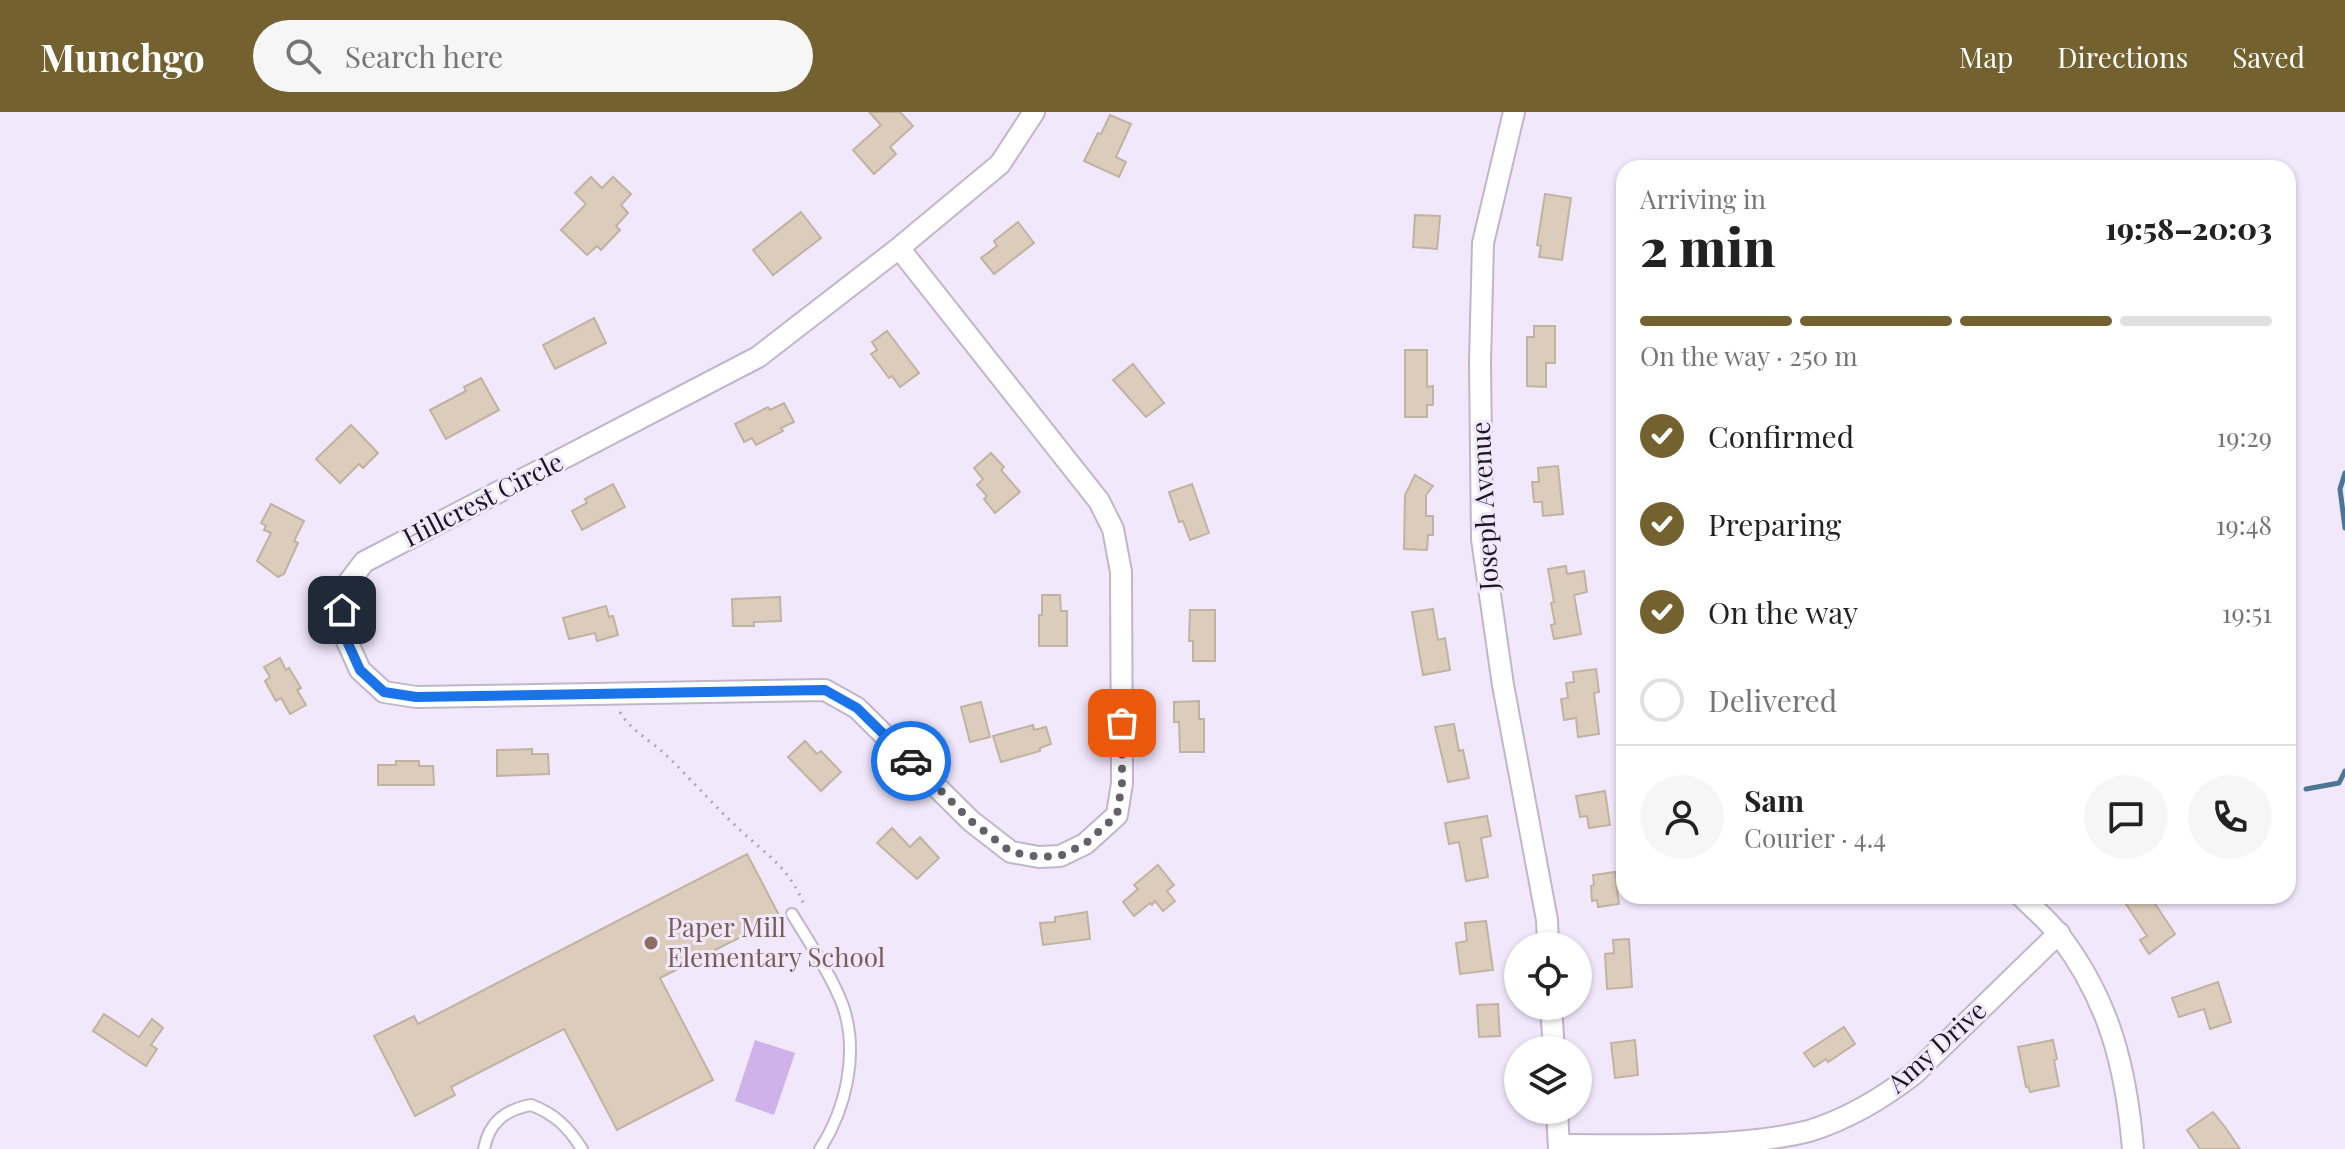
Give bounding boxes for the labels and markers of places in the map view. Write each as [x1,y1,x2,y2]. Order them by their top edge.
pin [308,576,376,644]
pin [1088,689,1156,757]
place label: Paper Mill Elementary School [667,909,885,974]
marker: Paper Mill Elementary School [642,934,660,952]

